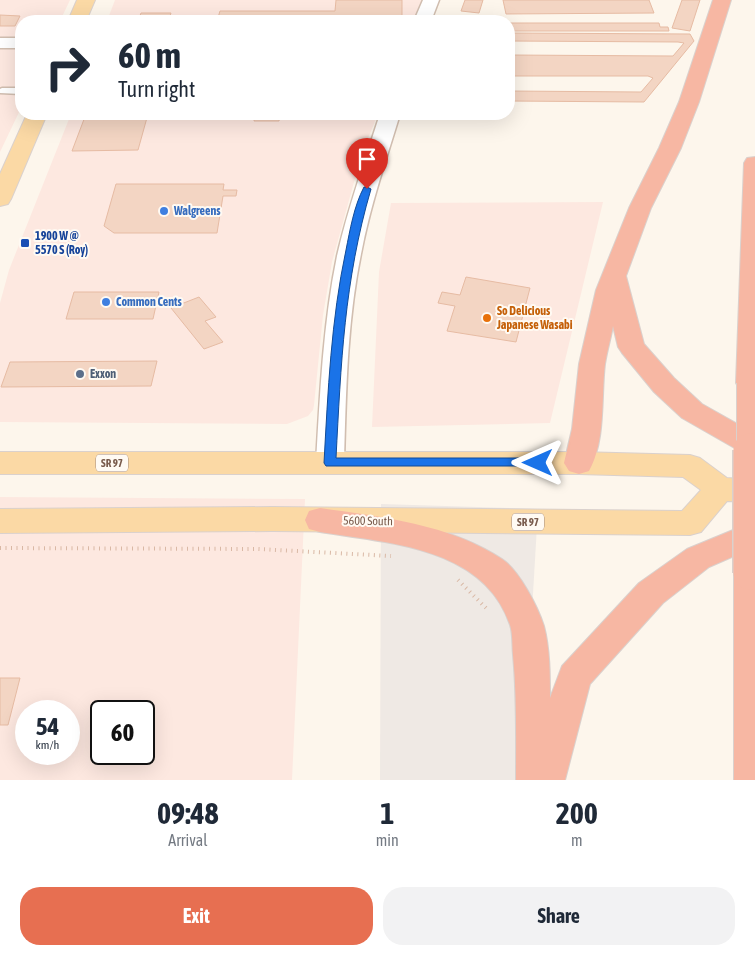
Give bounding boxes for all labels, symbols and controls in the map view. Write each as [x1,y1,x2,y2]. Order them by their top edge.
icon: right [35,35,100,100]
text: 60 m [118,35,181,75]
text: Turn right [118,76,195,102]
pin [346,138,388,189]
icon: arrive [353,145,381,173]
place label: Walgreens [173,204,221,218]
marker: Walgreens [158,205,170,217]
place label: 1900 W @ 5570 S (Roy) [35,229,88,257]
marker: 1900 W @ 5570 S (Roy) [19,237,31,249]
place label: Common Cents [116,295,183,309]
marker: Common Cents [100,296,112,308]
place label: So Delicious Japanese Wasabi [496,304,573,332]
marker: So Delicious Japanese Wasabi [481,312,493,324]
place label: Exxon [90,367,116,381]
marker: Exxon [74,368,86,380]
position arrow [511,436,563,488]
road number: SR 97 [96,454,128,472]
street label: 5600 South [343,514,393,528]
road number: SR 97 [512,514,544,530]
speed limit sign: 60 [90,700,155,765]
text: 54 [36,712,59,740]
text: km/h [36,738,59,752]
text: 09:48 [157,796,219,830]
text: 1 [380,796,394,830]
text: 200 [556,796,598,830]
text: Arrival [168,831,207,849]
text: min [376,831,399,849]
text: m [571,831,583,849]
button: Exit [20,887,373,945]
button: Share [383,887,735,945]

